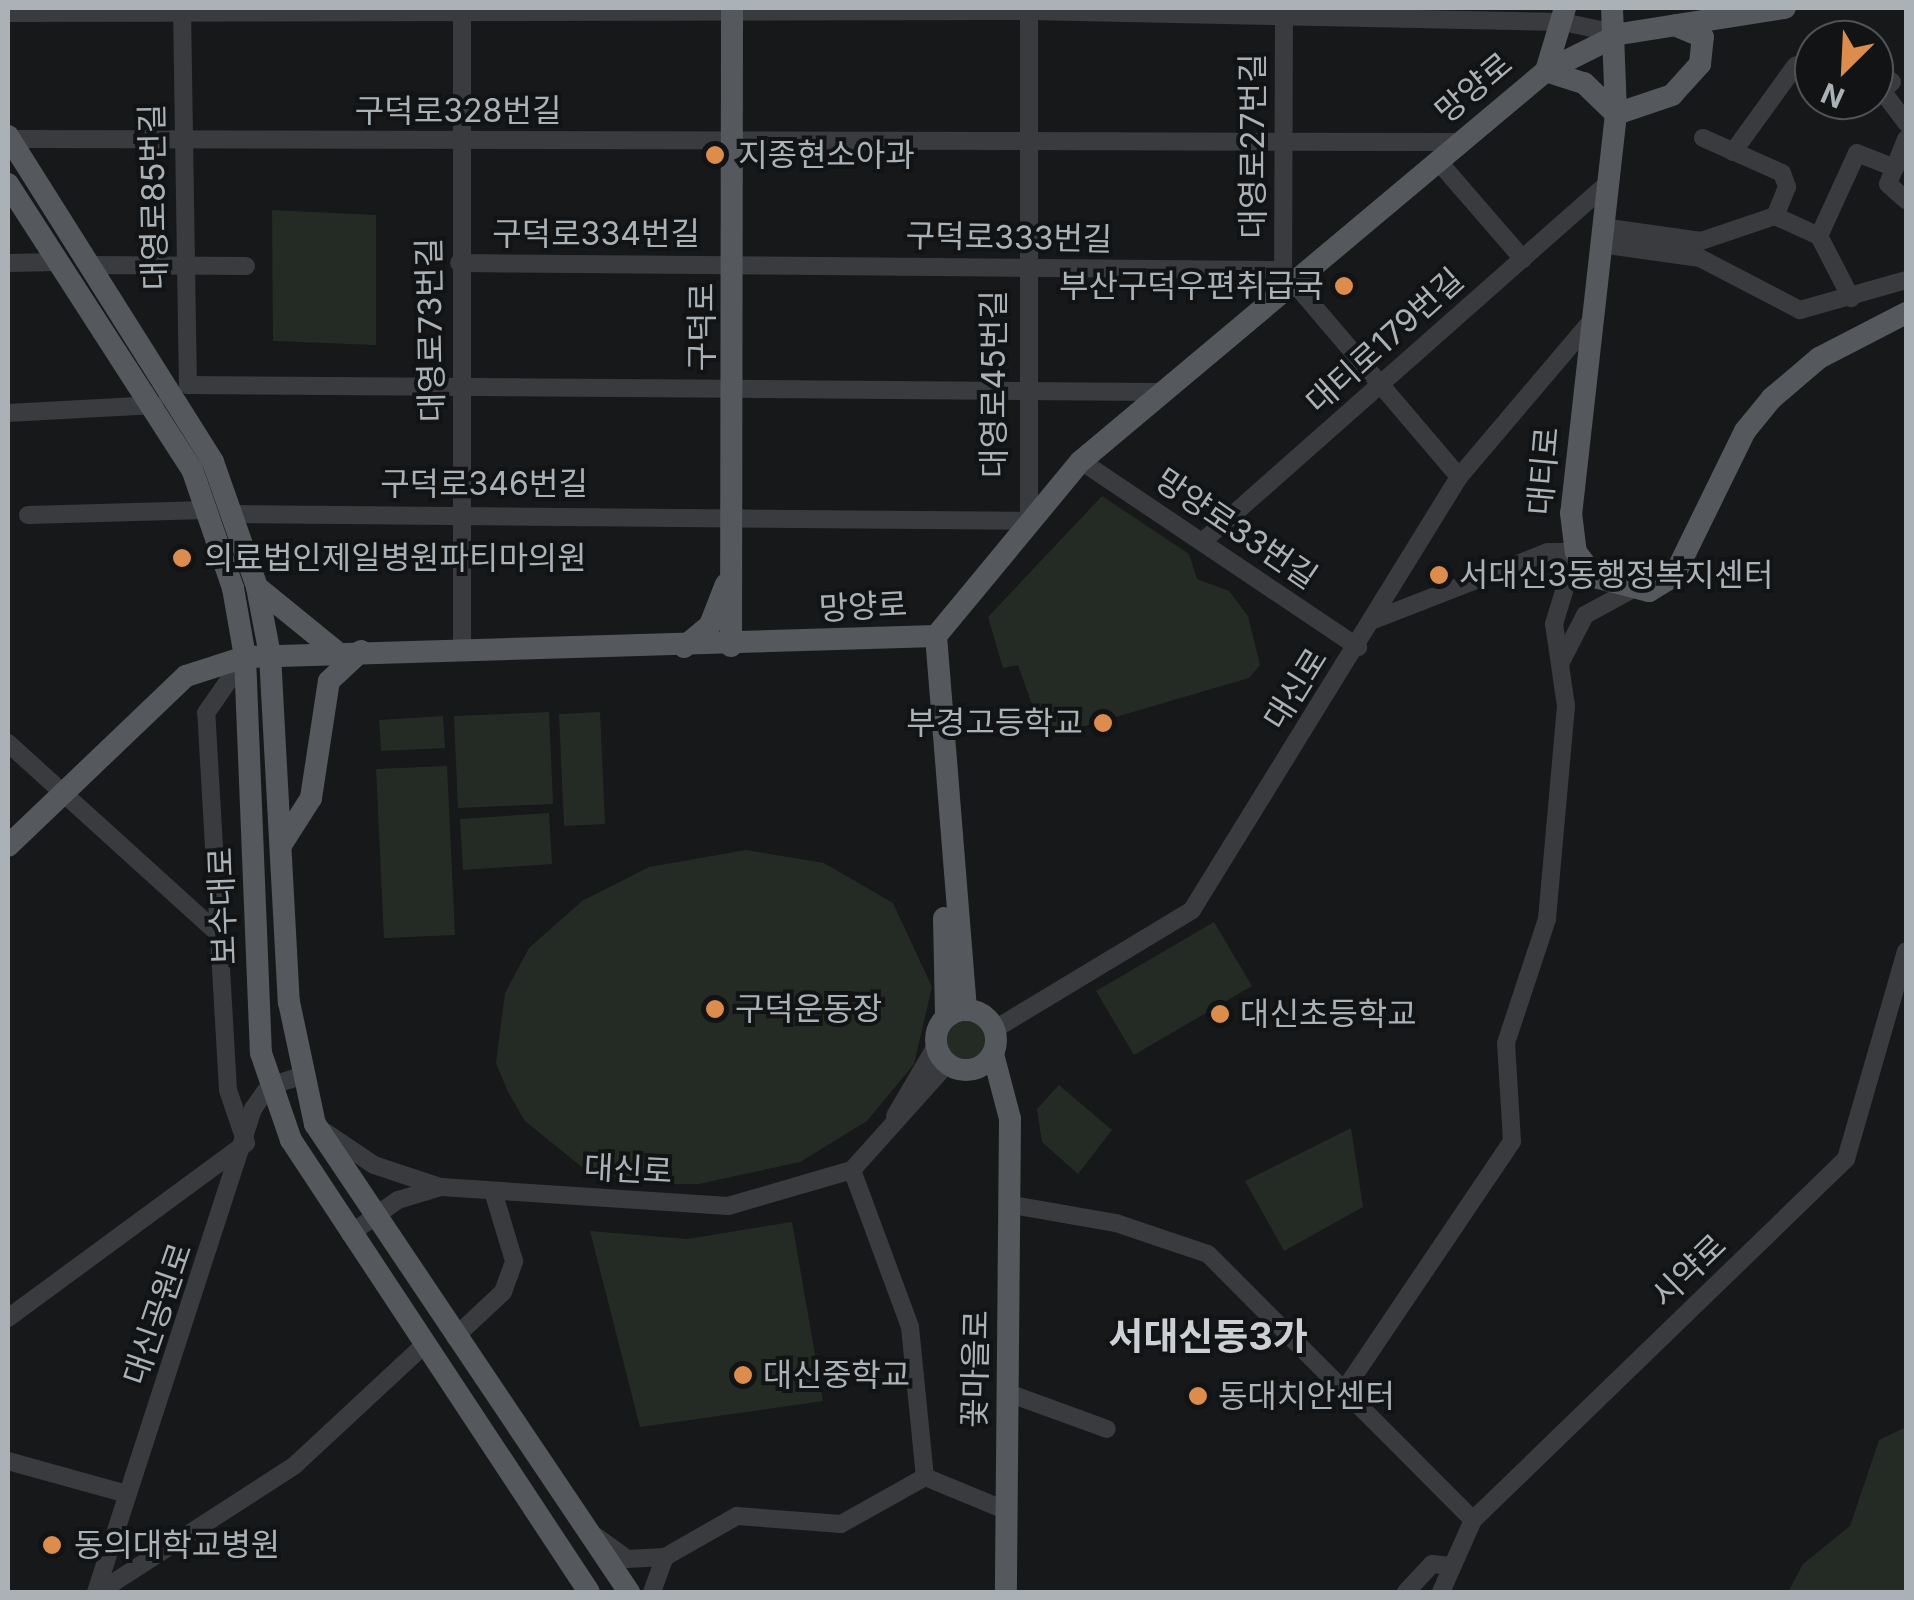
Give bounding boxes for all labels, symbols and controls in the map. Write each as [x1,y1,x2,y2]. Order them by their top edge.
north arrow [1794,20,1894,120]
street label: 망양로 [1428,45,1520,131]
street label: 대영로27번길 [1234,54,1272,238]
text: N [1816,76,1849,115]
street label: 구덕로328번길 [355,92,561,130]
street label: 대영로85번길 [133,103,175,291]
place label: 지종현소아과 [738,136,915,174]
marker: 지종현소아과 [702,142,728,168]
street label: 구덕로334번길 [492,215,700,253]
street label: 구덕로333번길 [905,217,1113,259]
street label: 대영로73번길 [410,237,452,423]
street label: 대티로179번길 [1299,261,1471,421]
place label: 부산구덕우편취급국 [1059,267,1324,305]
marker: 부산구덕우편취급국 [1333,275,1355,297]
street label: 구덕로 [683,283,721,371]
street label: 대영로45번길 [975,290,1013,478]
street label: 대티로 [1521,425,1567,517]
street label: 망양로33번길 [1148,461,1324,597]
street label: 구덕로346번길 [380,465,588,503]
place label: 의료법인제일병원파티마의원 [204,539,587,577]
marker: 의료법인제일병원파티마의원 [169,545,195,571]
place label: 서대신3동행정복지센터 [1459,556,1773,594]
marker: 서대신3동행정복지센터 [1428,564,1450,586]
street label: 망양로 [818,586,908,628]
street label: 대신로 [1256,641,1336,737]
place label: 부경고등학교 [906,704,1083,742]
marker: 부경고등학교 [1092,712,1114,734]
street label: 보수대로 [202,846,244,966]
place label: 구덕운동장 [735,990,882,1028]
place label: 대신초등학교 [1240,995,1417,1033]
marker: 구덕운동장 [704,998,726,1020]
marker: 대신초등학교 [1209,1003,1231,1025]
street label: 대신로 [583,1149,673,1191]
street label: 시약로 [1644,1227,1734,1315]
street label: 대신공원로 [116,1238,200,1390]
street label: 꽃마을로 [956,1310,996,1428]
district label: 서대신동3가 [1108,1314,1308,1360]
place label: 대신중학교 [763,1356,910,1394]
marker: 대신중학교 [732,1364,754,1386]
place label: 동대치안센터 [1218,1377,1395,1415]
marker: 동대치안센터 [1187,1385,1209,1407]
place label: 동의대학교병원 [74,1526,280,1564]
marker: 동의대학교병원 [39,1532,65,1558]

